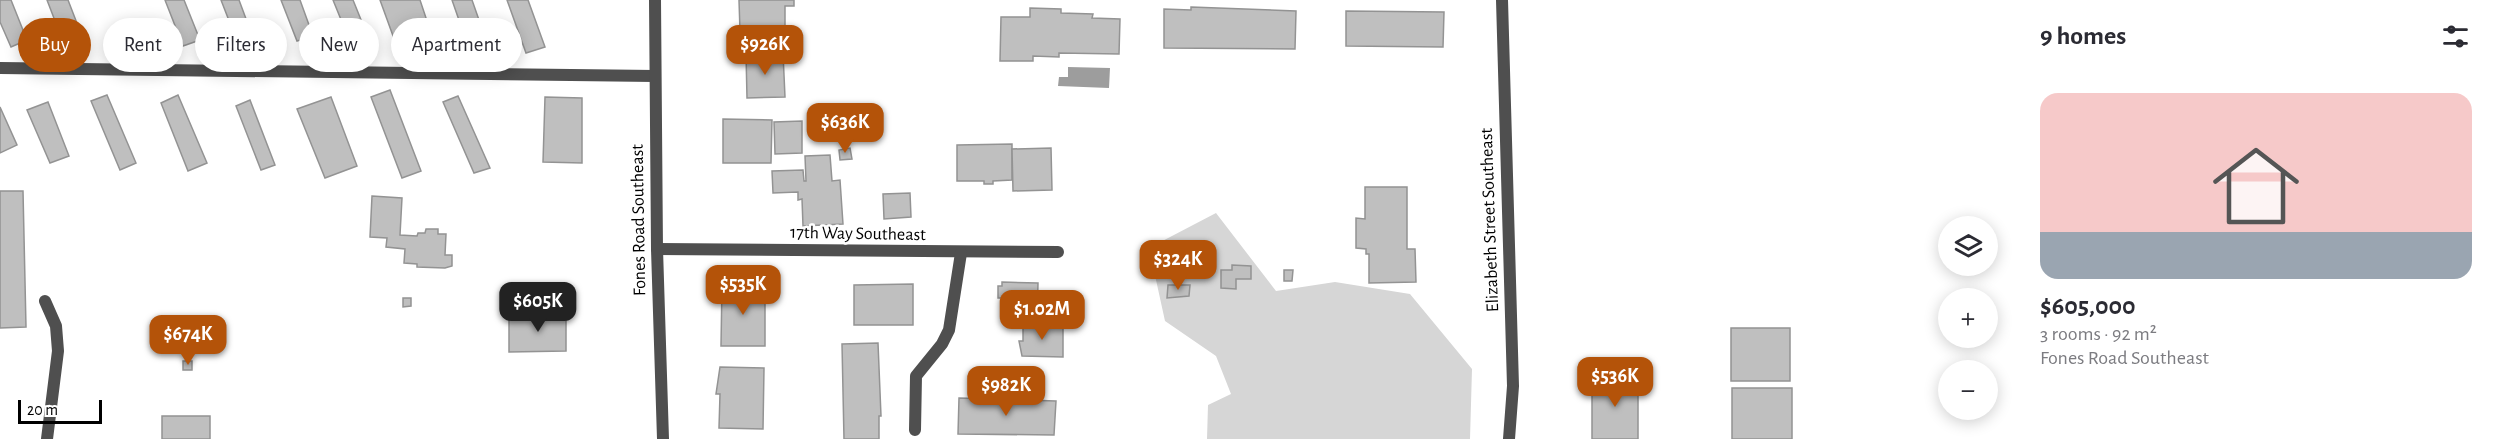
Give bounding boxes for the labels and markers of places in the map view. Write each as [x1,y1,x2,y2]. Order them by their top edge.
pin: $926K [723,25,807,76]
pin: $636K [803,103,887,154]
pin: $324K [1136,240,1220,291]
pin: $535K [701,265,785,316]
pin: $605K [496,282,580,333]
pin: $1.02M [993,290,1091,341]
pin: $674K [146,315,230,366]
pin: $536K [1573,357,1657,408]
pin: $982K [964,366,1048,417]

